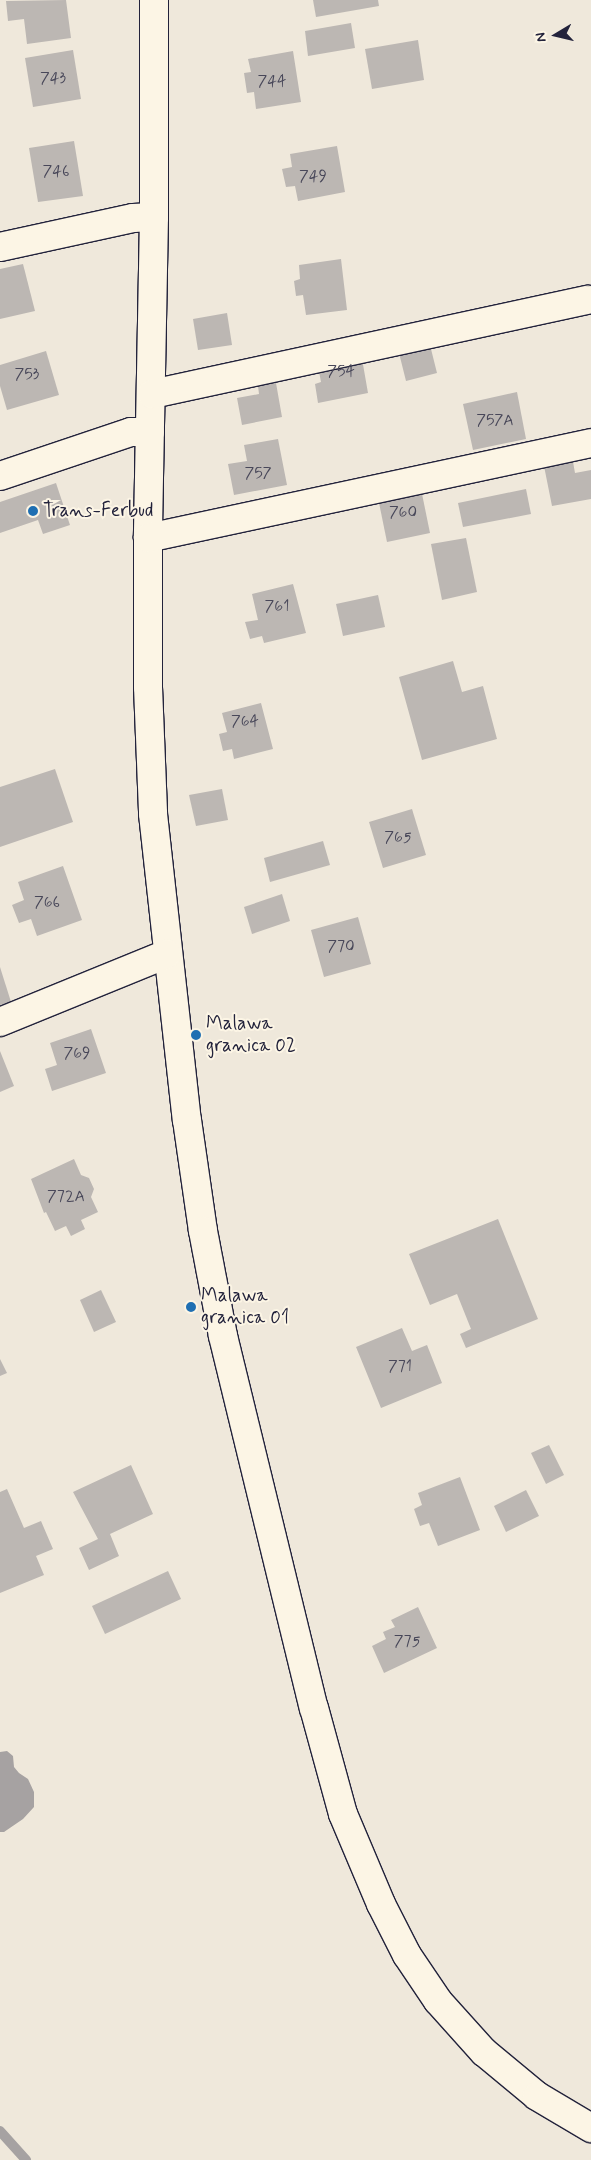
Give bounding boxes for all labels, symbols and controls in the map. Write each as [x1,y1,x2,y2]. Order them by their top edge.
north arrow [531,10,581,60]
text: N [532,31,551,43]
house number: 743 [40,69,66,89]
house number: 744 [258,72,286,92]
house number: 746 [43,162,69,182]
house number: 749 [299,167,327,187]
house number: 754 [327,362,355,382]
house number: 753 [15,365,39,385]
house number: 757A [476,411,514,431]
house number: 757 [244,464,272,484]
place label: Trans-Ferbud [43,500,154,522]
house number: 760 [389,503,417,523]
marker: Trans-Ferbud [27,505,39,517]
house number: 761 [265,597,289,617]
house number: 764 [231,712,259,732]
house number: 765 [384,828,412,848]
house number: 766 [34,893,60,913]
house number: 770 [327,937,355,957]
place label: Malawa granica 02 [206,1013,296,1057]
marker: Malawa granica 02 [190,1029,202,1041]
house number: 769 [64,1044,90,1064]
house number: 772A [47,1187,85,1207]
place label: Malawa granica 01 [201,1285,289,1329]
marker: Malawa granica 01 [185,1301,197,1313]
house number: 771 [388,1357,412,1377]
house number: 775 [394,1632,420,1652]

